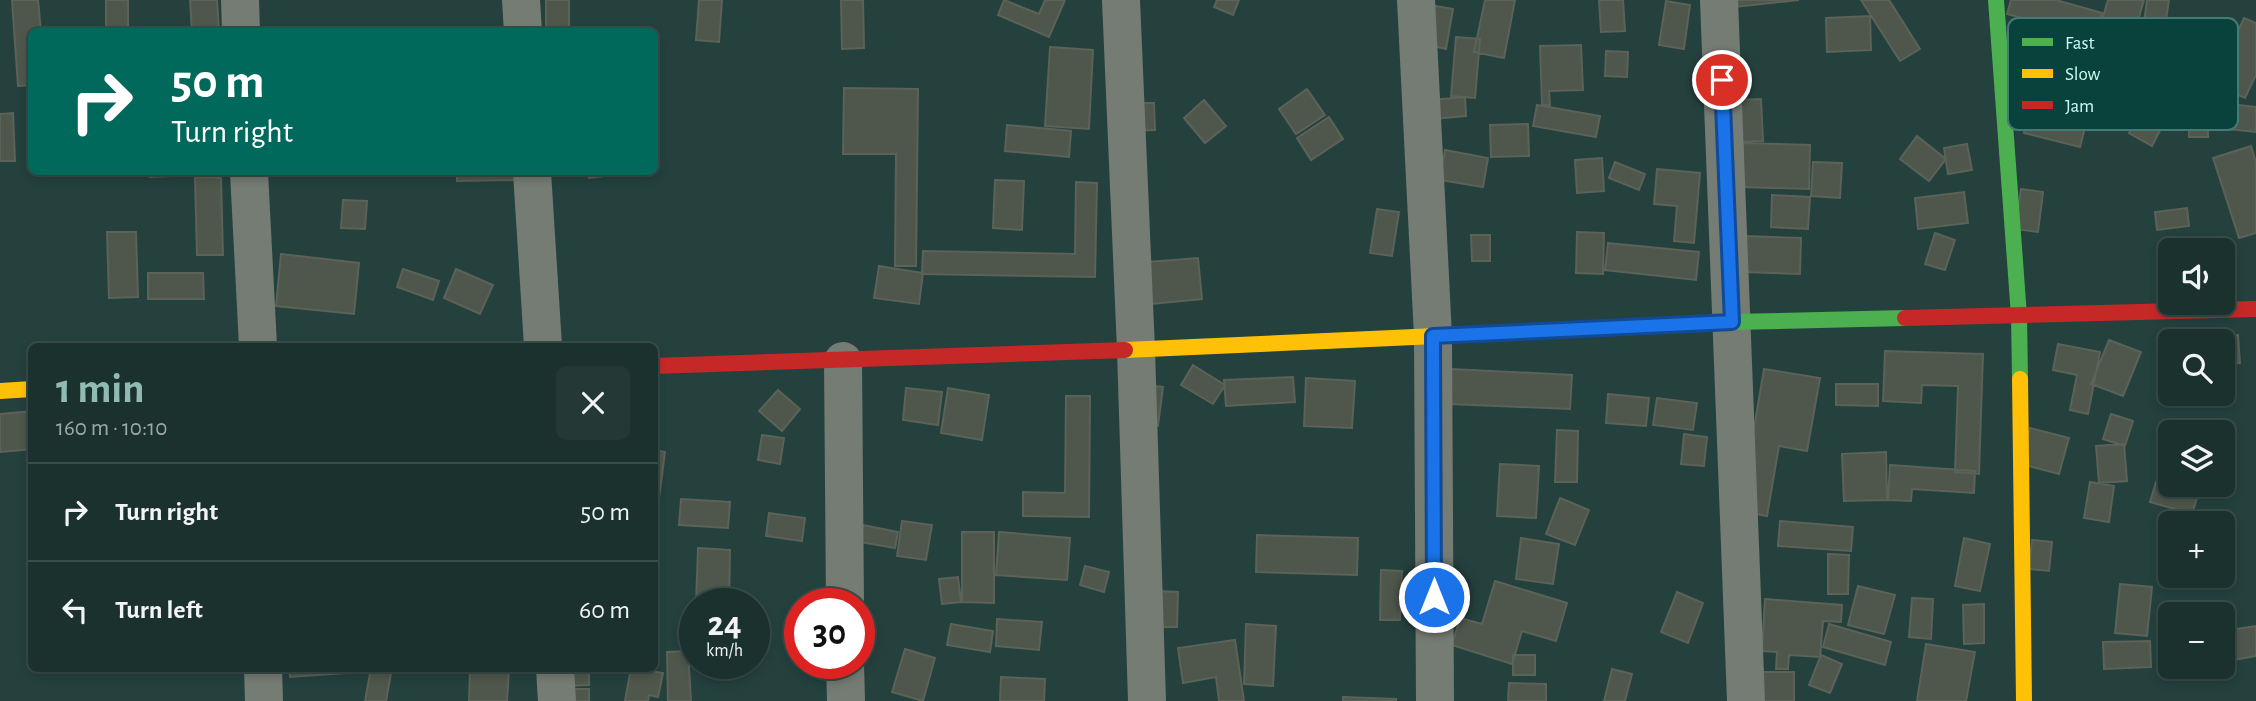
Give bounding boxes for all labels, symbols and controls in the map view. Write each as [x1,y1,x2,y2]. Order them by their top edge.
legend [2008,18,2238,130]
text: Fast [2065,34,2095,53]
pin [1692,50,1752,110]
icon: right [56,56,147,147]
text: 50 m [171,58,265,107]
icon: arrive [1703,61,1741,99]
text: Slow [2065,65,2101,84]
text: Jam [2065,97,2094,116]
text: Turn right [171,116,293,148]
map controls [2158,238,2235,679]
button: sound [2158,238,2235,315]
button: search [2158,329,2235,406]
button: close [556,366,630,440]
text: 1 min [56,368,145,410]
text: 160 m · 10:10 [56,417,167,440]
button: layers [2158,420,2235,497]
icon: right [56,493,94,531]
text: Turn right [115,499,218,525]
text: 50 m [580,499,630,525]
button: + [2158,511,2235,588]
position arrow [1397,560,1471,634]
speed limit sign: 30 [784,588,875,679]
icon: left [56,591,94,629]
text: Turn left [115,597,203,623]
text: 60 m [579,597,630,623]
button: − [2158,602,2235,679]
text: 24 [707,607,742,642]
text: km/h [706,642,743,660]

